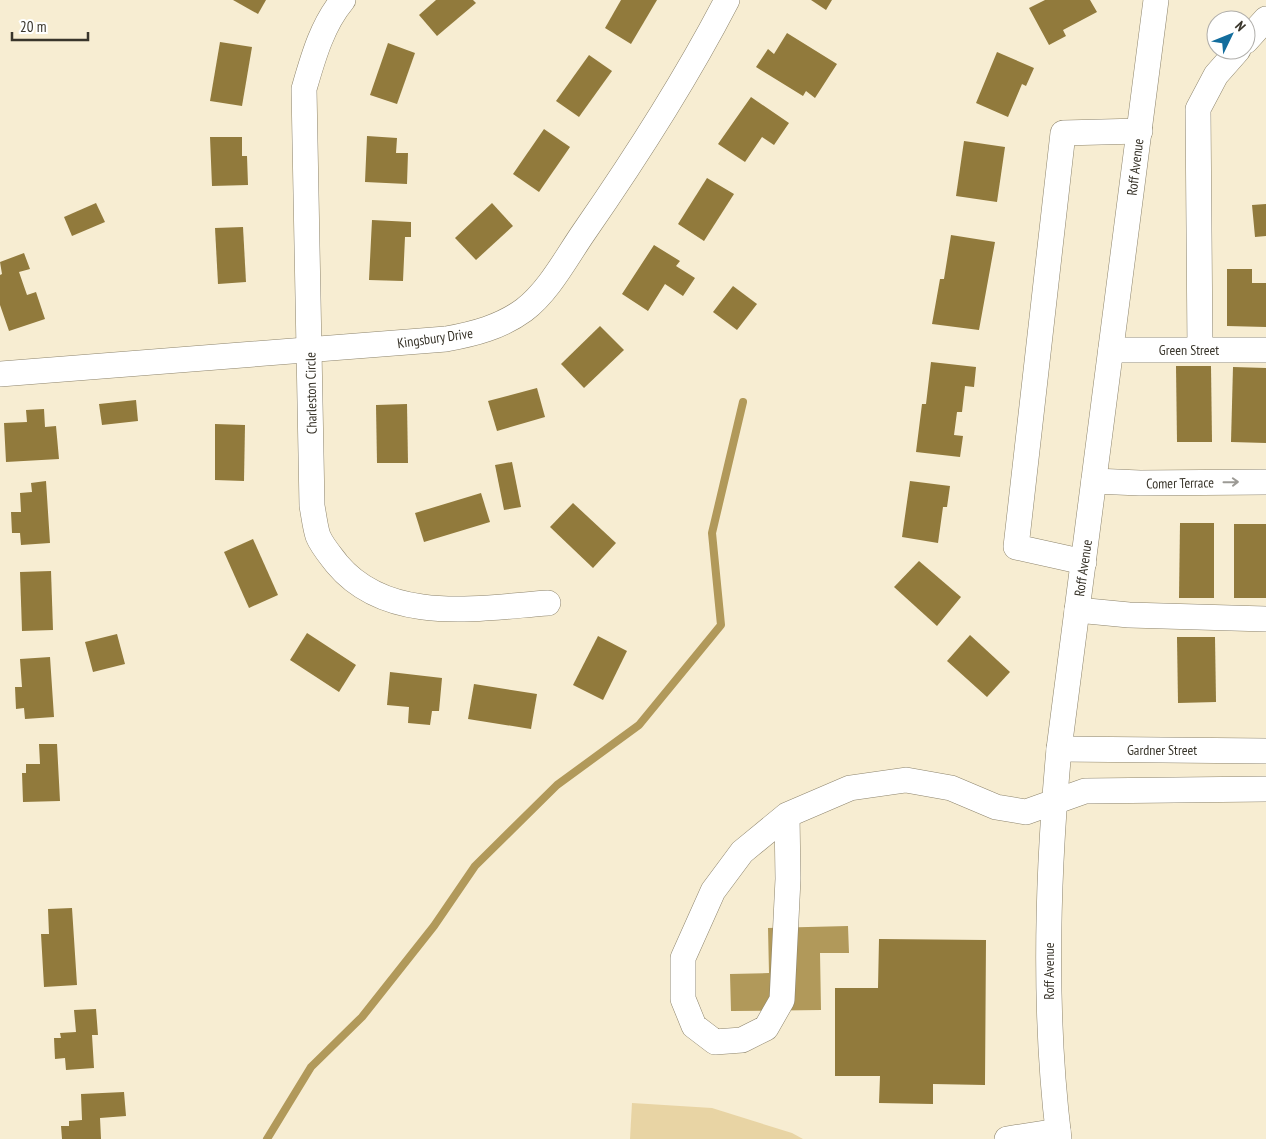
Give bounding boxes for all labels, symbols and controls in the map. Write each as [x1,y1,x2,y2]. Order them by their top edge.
scale bar [12,10,89,42]
north arrow [1206,10,1256,60]
text: 20 m [20,17,46,36]
text: N [1231,17,1250,35]
street label: Roff Avenue [1123,137,1147,197]
street label: Kingsbury Drive [396,324,474,352]
street label: Green Street [1159,341,1219,359]
street label: Charleston Circle [301,352,321,434]
street label: Comer Terrace [1146,473,1214,493]
one-way arrow [1222,477,1238,487]
street label: Roff Avenue [1070,538,1096,598]
street label: Gardner Street [1127,741,1197,759]
street label: Roff Avenue [1040,942,1058,1000]

